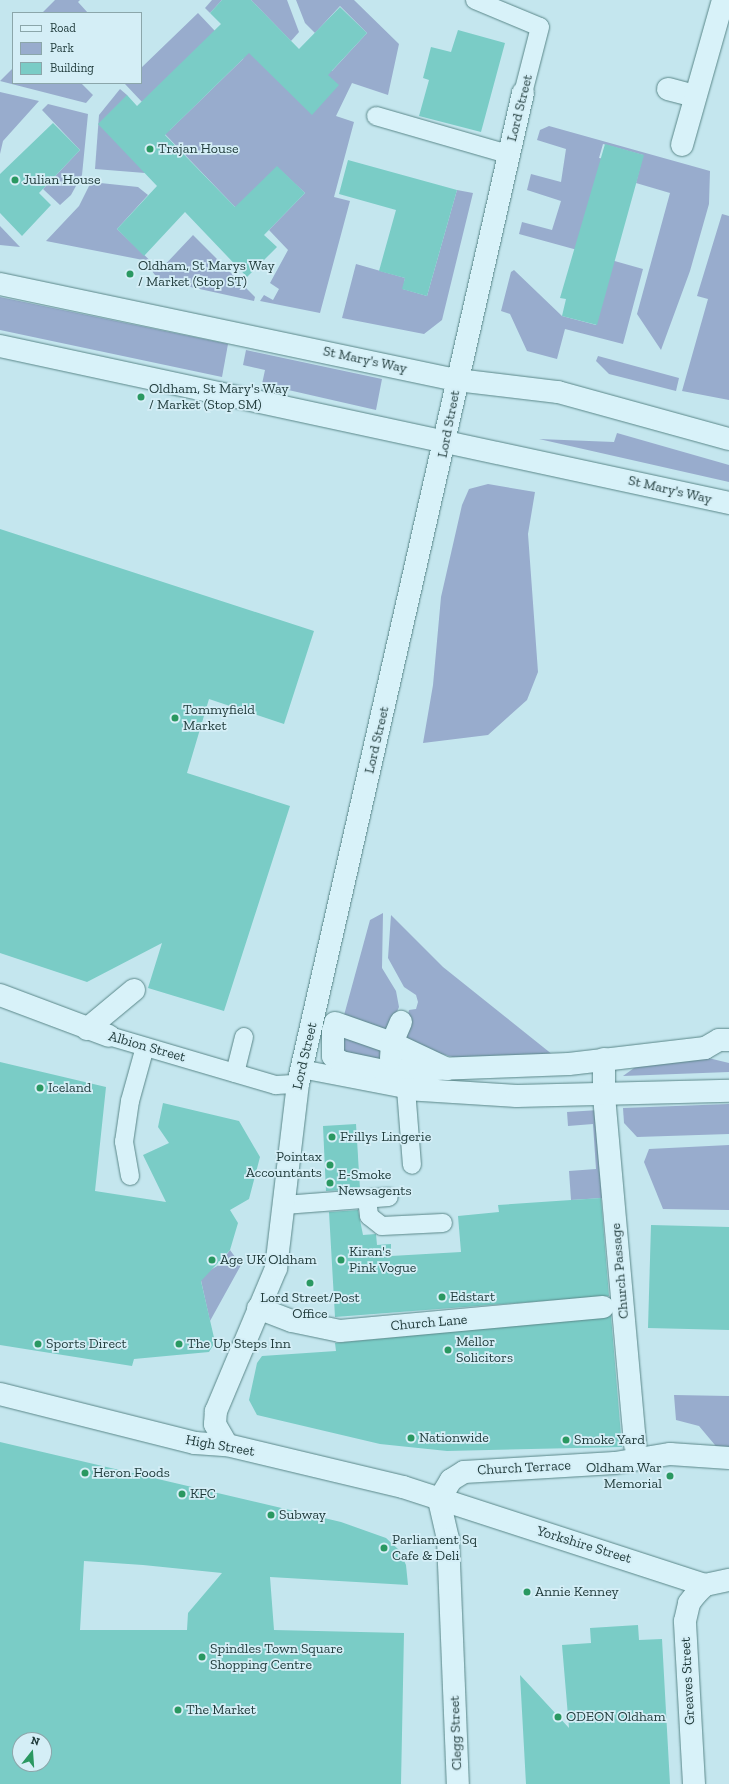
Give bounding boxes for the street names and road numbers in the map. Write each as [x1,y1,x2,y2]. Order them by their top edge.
street label: Lord Street [504,73,536,143]
street label: St Mary's Way [321,343,409,377]
street label: Lord Street [434,389,464,459]
street label: St Mary's Way [626,472,714,508]
street label: Lord Street [361,705,393,775]
street label: Lord Street [289,1021,321,1091]
street label: Albion Street [106,1028,188,1066]
street label: Church Passage [607,1222,633,1320]
street label: Church Lane [390,1311,468,1335]
street label: High Street [184,1432,256,1460]
street label: Church Terrace [477,1457,571,1479]
street label: Yorkshire Street [535,1523,633,1567]
street label: Greaves Street [677,1636,699,1726]
street label: Clegg Street [446,1695,466,1771]

